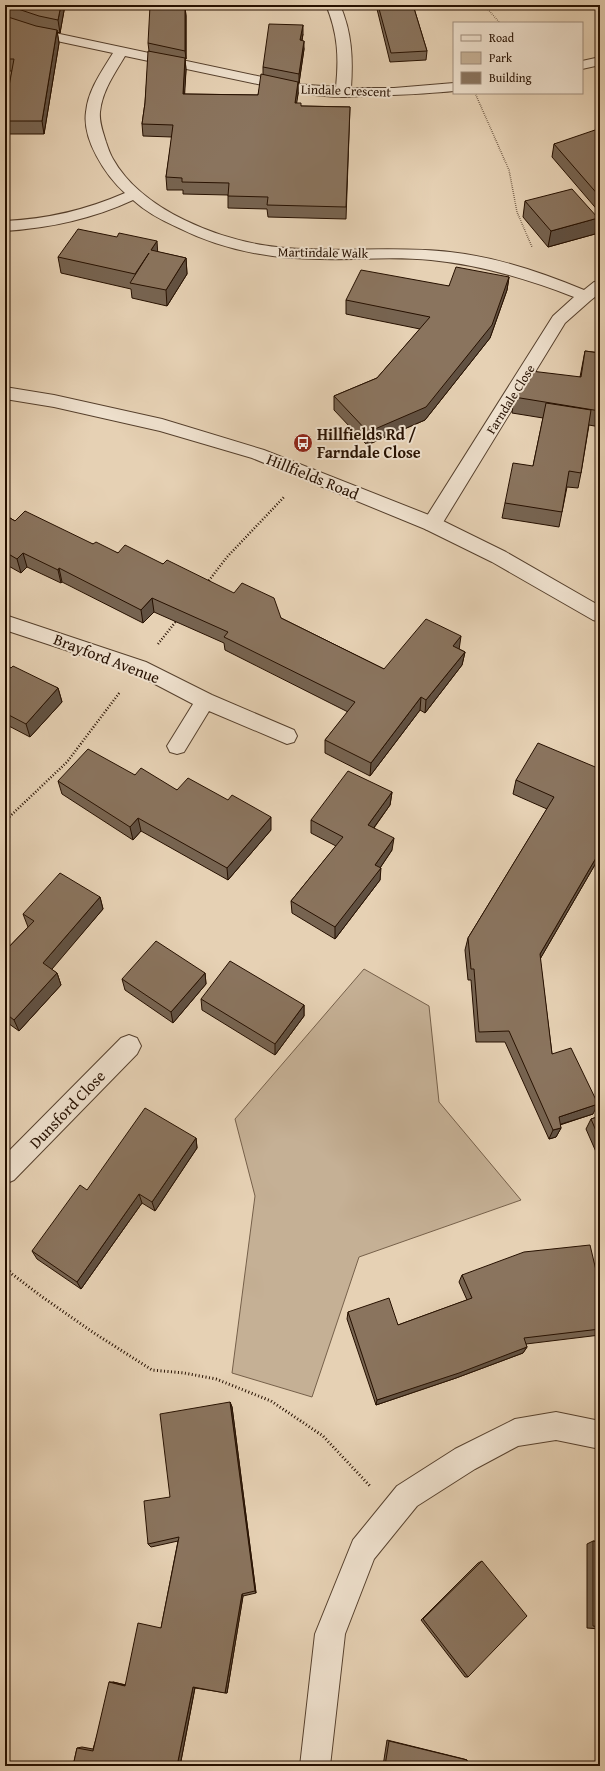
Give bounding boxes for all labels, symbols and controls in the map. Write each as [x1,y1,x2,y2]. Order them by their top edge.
legend [453,22,583,94]
text: Road [489,29,515,46]
text: Park [489,49,513,66]
text: Building [489,69,532,86]
street label: Lindale Crescent [301,79,392,102]
street label: Martindale Walk [278,242,369,263]
street label: Farndale Close [481,361,539,438]
place label: Hillfields Rd / Farndale Close [317,422,421,464]
bus stop icon: Hillfields Rd / Farndale Close [292,432,314,454]
street label: Hillfields Road [263,447,363,506]
street label: Brayford Avenue [50,627,164,689]
street label: Dunsford Close [23,1064,111,1154]

